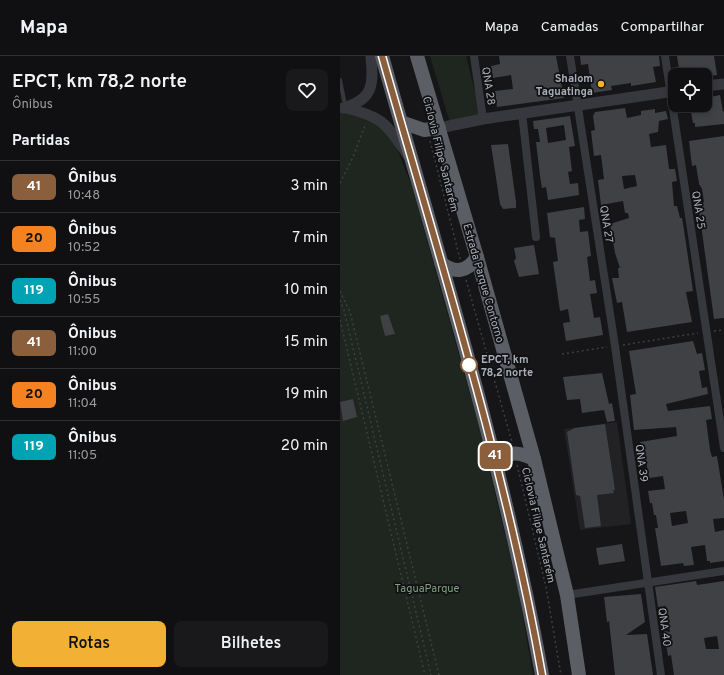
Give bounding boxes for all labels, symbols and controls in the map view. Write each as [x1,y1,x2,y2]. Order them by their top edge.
text: Mapa [20,16,68,40]
text: Mapa [485,19,519,36]
text: Camadas [541,19,599,36]
text: Compartilhar [621,19,704,36]
street label: QNA 28 [478,66,498,106]
map controls [668,68,712,112]
button: locate [668,68,712,112]
button: heart [286,69,328,111]
text: EPCT, km 78,2 norte [12,70,187,94]
place label: Shalom Taguatinga [536,72,593,99]
marker: Shalom Taguatinga [596,79,606,89]
street label: Ciclovia Filipe Santarém [419,95,461,213]
text: Ônibus [12,97,53,113]
text: Partidas [12,132,70,151]
text: Ônibus [68,169,117,188]
text: 3 min [290,177,328,196]
text: 41 [27,178,41,195]
text: 10:48 [68,188,100,204]
street label: QNA 25 [688,190,708,231]
street label: QNA 27 [596,205,616,244]
text: Ônibus [68,221,117,240]
street label: Estrada Parque Contorno [459,222,507,344]
text: 7 min [292,229,328,248]
text: 20 [25,230,43,247]
text: 10:52 [68,240,100,256]
text: Ônibus [68,273,117,292]
text: 10 min [284,281,328,300]
text: 119 [24,282,44,299]
text: 10:55 [68,292,100,308]
text: Ônibus [68,325,117,344]
text: 15 min [285,333,328,352]
text: 41 [27,334,41,351]
text: 11:00 [68,344,97,360]
place label: EPCT, km 78,2 norte [481,353,533,380]
marker: EPCT, km 78,2 norte [460,356,478,374]
text: Ônibus [68,377,117,396]
text: 19 min [285,385,328,404]
text: 20 [25,386,43,403]
text: 11:04 [68,396,97,412]
text: Ônibus [68,429,117,448]
text: 20 min [281,437,328,456]
text: 119 [24,438,44,455]
line badge: 41 [477,443,513,469]
street label: QNA 39 [631,443,651,483]
text: 41 [488,447,502,464]
text: 11:05 [68,448,97,464]
street label: Ciclovia Filipe Santarém [518,466,558,585]
park label: TaguaParque [395,582,459,596]
street label: QNA 40 [654,607,674,647]
button: Rotas [12,621,166,667]
button: Bilhetes [174,621,328,667]

